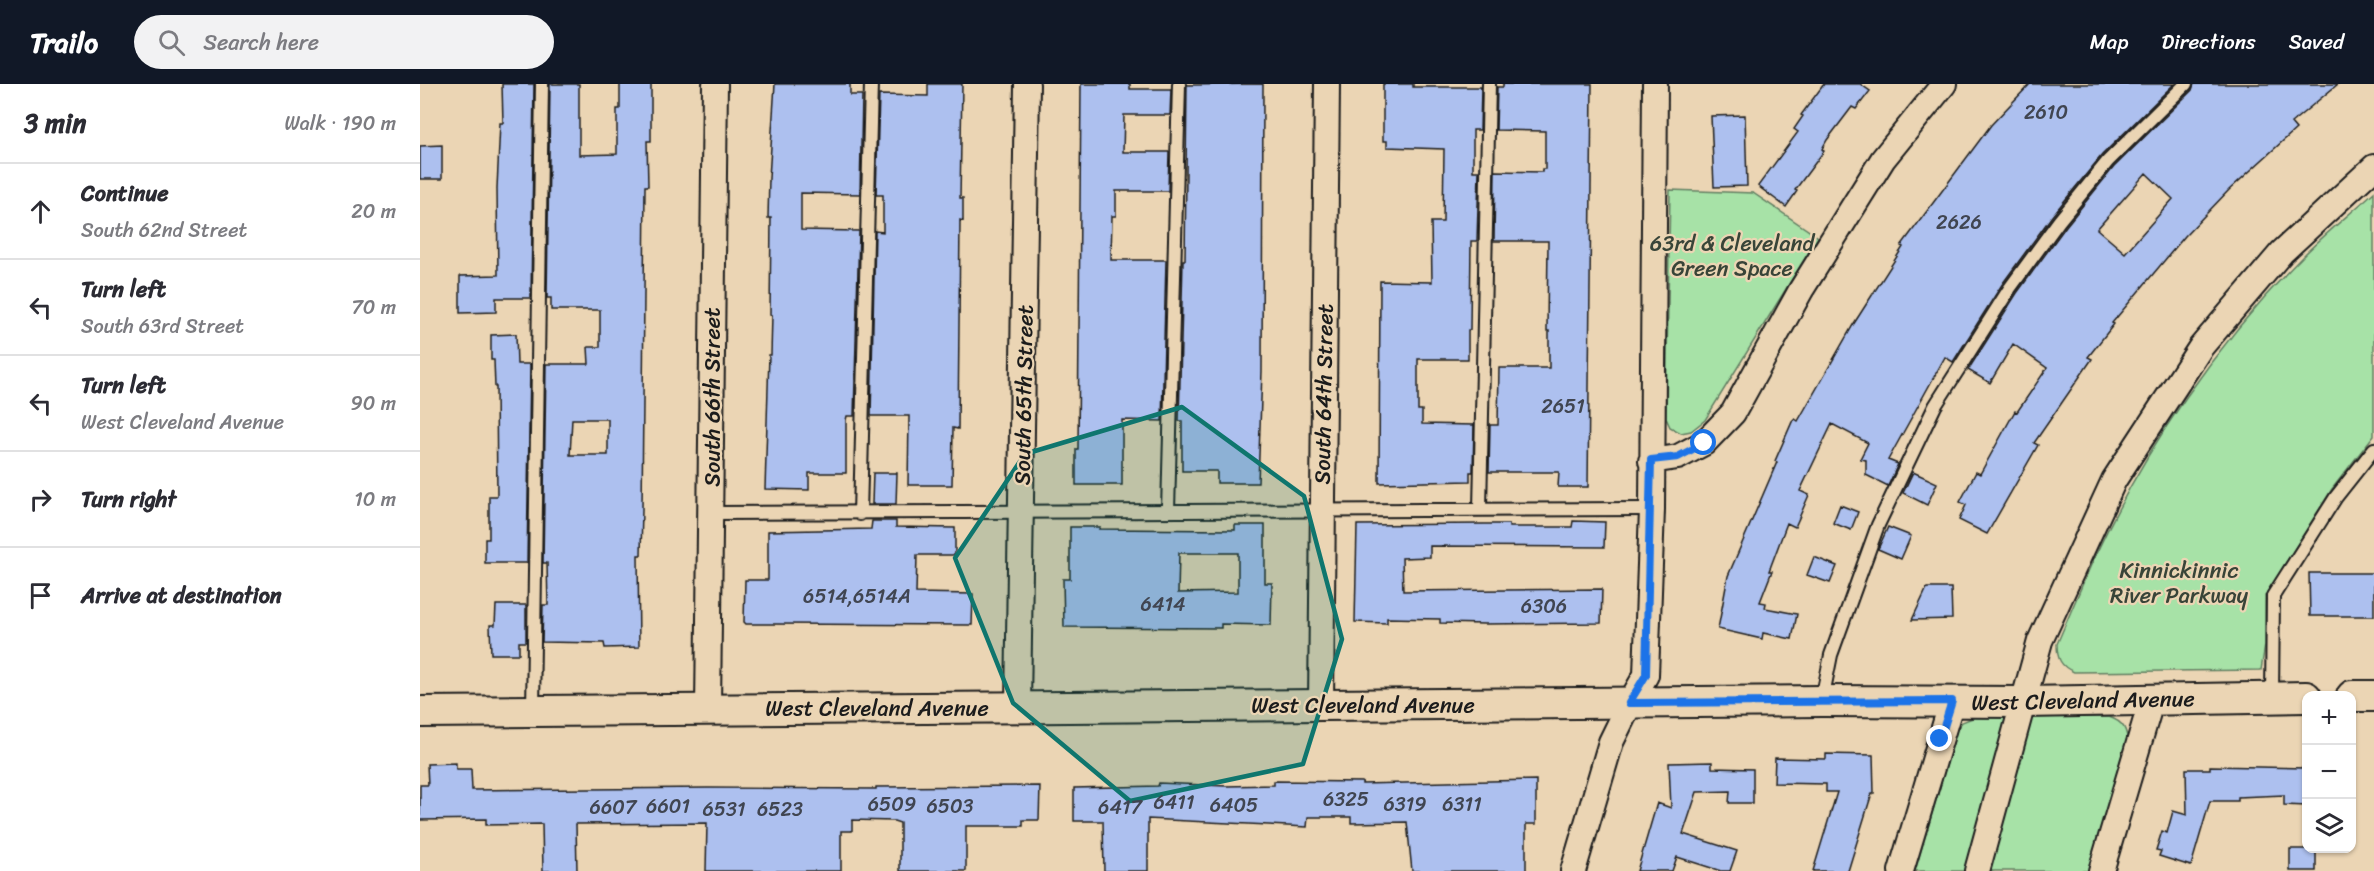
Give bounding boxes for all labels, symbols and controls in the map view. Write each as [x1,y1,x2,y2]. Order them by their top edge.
search box [134,15,554,69]
text: Trailo [30,18,98,67]
text: Search here [203,23,319,62]
text: Map [2090,23,2128,61]
text: Directions [2161,23,2256,61]
text: Saved [2289,23,2344,61]
icon: search [155,26,188,59]
house number: 2610 [2024,95,2068,130]
text: 3 min [24,100,86,146]
text: Walk · 190 m [284,106,396,141]
text: Continue [81,174,169,213]
text: 20 m [351,194,396,229]
icon: ahead [24,195,57,228]
house number: 2626 [1936,205,1982,240]
text: South 62nd Street [81,213,247,248]
park label: 63rd & Cleveland Green Space [1650,224,1816,288]
text: Turn left [81,270,166,309]
text: 70 m [351,290,396,325]
icon: left [24,291,57,324]
street label: South 64th Street [1302,303,1345,485]
street label: South 65th Street [1002,304,1045,486]
street label: South 66th Street [693,307,732,487]
text: South 63rd Street [81,309,244,344]
text: Turn left [81,366,166,405]
text: 90 m [351,386,396,421]
icon: left [24,387,57,420]
house number: 2651 [1541,389,1585,424]
text: West Cleveland Avenue [81,405,284,440]
route start [1690,429,1716,455]
text: Turn right [81,480,176,519]
text: 10 m [354,482,396,517]
icon: right [24,483,57,516]
park label: Kinnickinnic River Parkway [2110,551,2249,615]
text: Arrive at destination [81,576,282,615]
icon: arrive [24,579,57,612]
house number: 6514,6514A [803,579,911,614]
house number: 6414 [1141,587,1185,622]
house number: 6306 [1521,589,1567,624]
street label: West Cleveland Avenue [1971,679,2195,722]
street label: West Cleveland Avenue [1251,686,1475,725]
street label: West Cleveland Avenue [765,689,989,728]
map controls [2302,691,2356,853]
button: + [2302,691,2356,745]
route end [1926,725,1952,751]
button: − [2302,745,2356,799]
house number: 6325 [1323,782,1369,817]
house number: 6411 [1153,785,1195,820]
house number: 6509 [868,787,916,822]
house number: 6319 [1383,787,1427,822]
house number: 6311 [1442,787,1482,822]
house number: 6405 [1210,788,1258,823]
house number: 6601 [646,789,690,824]
house number: 6503 [926,789,974,824]
house number: 6607 [590,790,638,825]
house number: 6417 [1098,790,1144,825]
house number: 6531 [702,792,746,827]
house number: 6523 [757,792,803,827]
button: layers [2302,799,2356,853]

